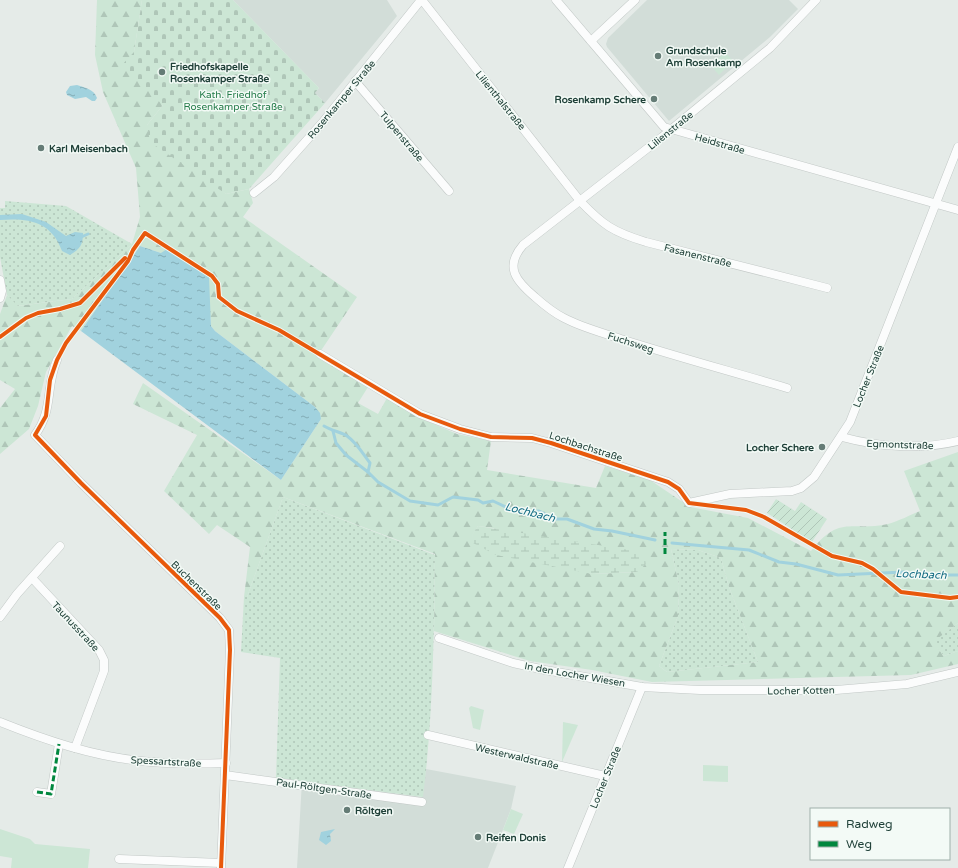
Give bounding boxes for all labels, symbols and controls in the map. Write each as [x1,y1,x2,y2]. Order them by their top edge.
place label: Grundschule Am Rosenkamp [666,45,742,69]
marker: Grundschule Am Rosenkamp [653,51,663,61]
street label: Rosenkamper Straße [305,58,378,142]
place label: Friedhofskapelle Rosenkamper Straße [170,61,270,85]
marker: Friedhofskapelle Rosenkamper Straße [157,67,167,77]
street label: Lilienthalstraße [473,69,528,133]
park label: Kath. Friedhof Rosenkamper Straße [183,89,283,113]
place label: Rosenkamp Schere [555,94,646,106]
marker: Rosenkamp Schere [649,94,659,104]
street label: Tulpenstraße [377,109,426,164]
street label: Lilienstraße [646,109,696,153]
street label: Heidstraße [693,131,747,157]
marker: Karl Meisenbach [36,143,46,153]
place label: Karl Meisenbach [49,143,128,155]
street label: Fasanenstraße [663,242,733,270]
street label: Fuchsweg [606,330,655,356]
street label: Locher Straße [851,343,887,409]
street label: Lochbachstraße [548,429,624,465]
street label: Egmontstraße [866,438,934,452]
place label: Locher Schere [746,442,814,454]
marker: Locher Schere [817,442,827,452]
water label: Lochbach [503,500,557,525]
street label: Buchenstraße [168,559,224,613]
water label: Lochbach [895,567,947,582]
street label: Taunusstraße [49,599,102,654]
street label: In den Locher Wiesen [523,660,626,690]
street label: Locher Kotten [767,684,835,698]
street label: Westerwaldstraße [474,742,560,772]
street label: Locher Straße [588,744,624,810]
street label: Spessartstraße [130,754,202,770]
street label: Paul-Röltgen-Straße [275,776,373,802]
marker: Röltgen [342,805,352,815]
place label: Röltgen [355,805,393,817]
legend [810,808,950,860]
text: Radweg [846,817,893,831]
marker: Reifen Donis [473,832,483,842]
place label: Reifen Donis [486,832,546,844]
text: Weg [846,837,872,851]

